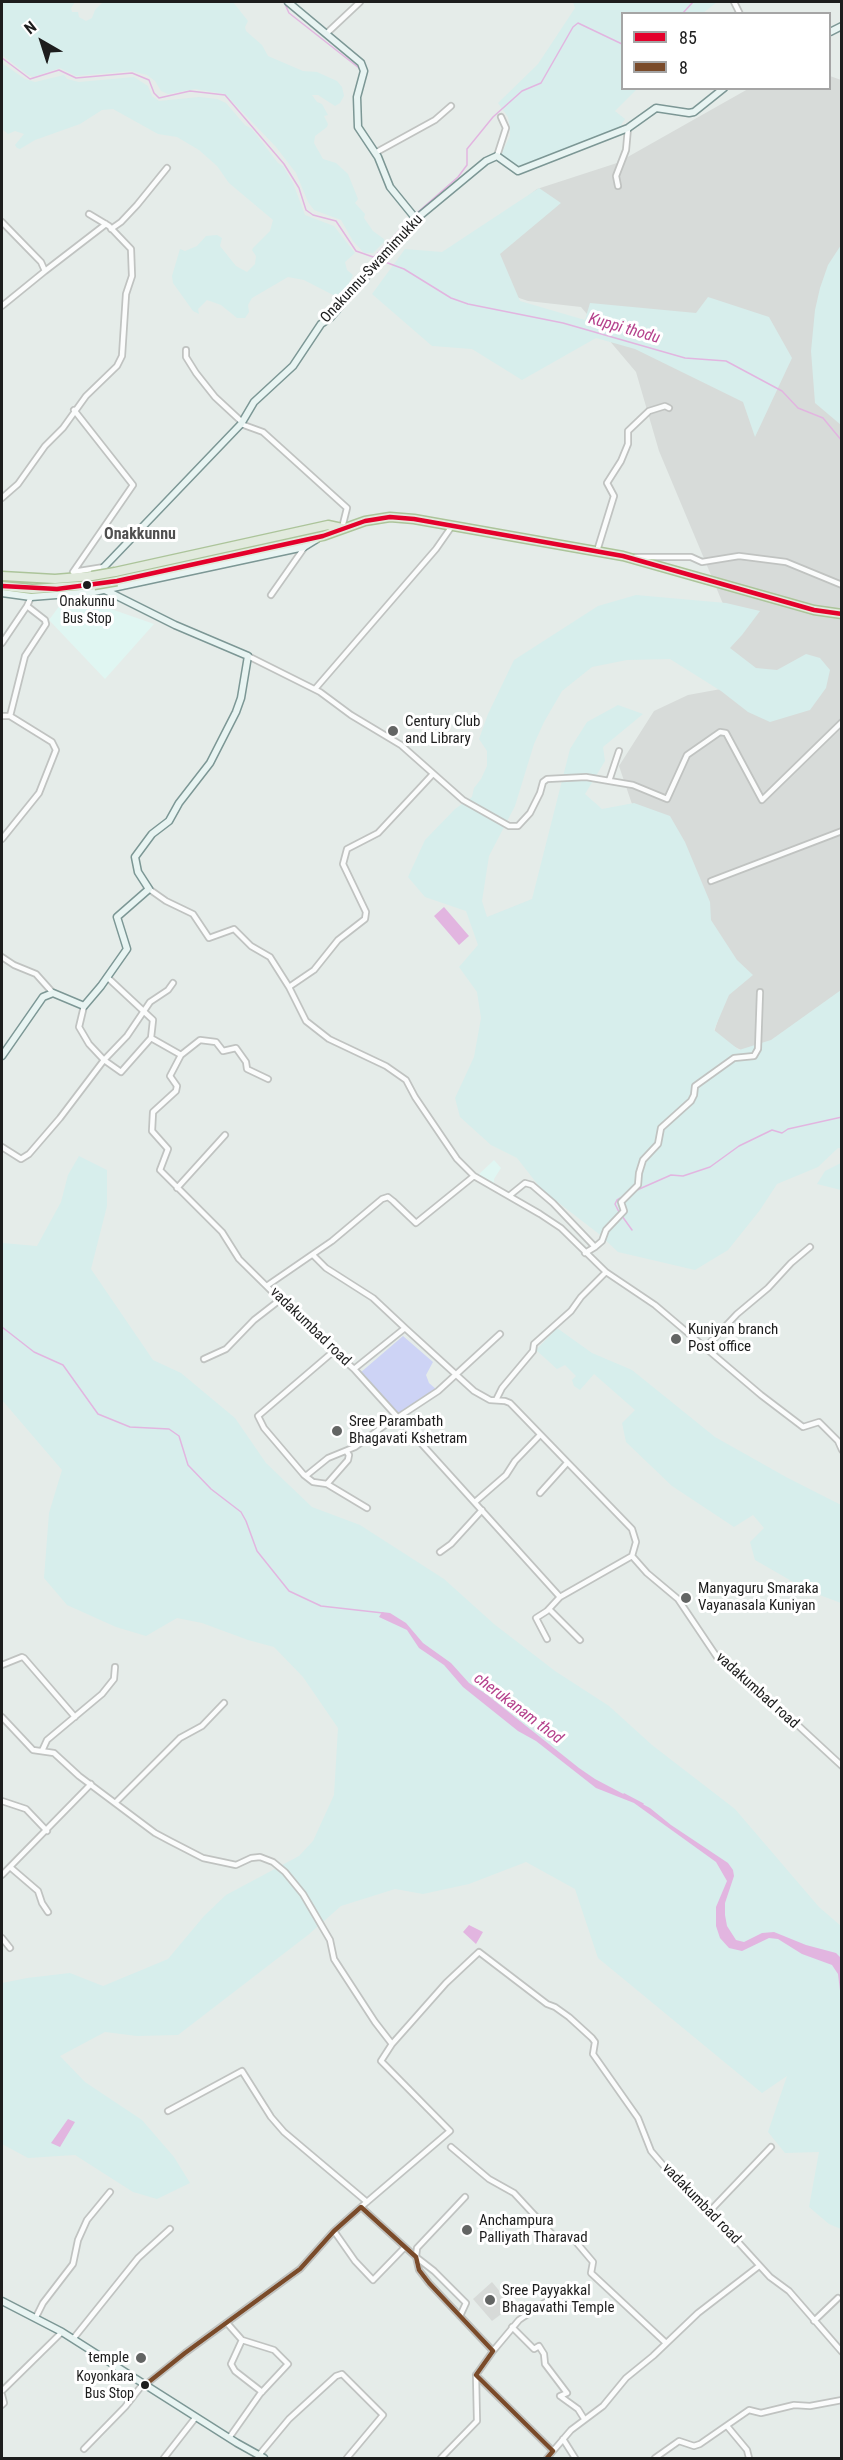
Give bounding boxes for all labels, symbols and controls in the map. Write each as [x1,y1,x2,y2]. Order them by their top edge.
north arrow [12,12,72,72]
legend [621,12,831,90]
text: N [21,17,40,38]
text: 85 [679,27,697,48]
text: 8 [679,57,688,78]
street label: Onakunnu-Swamimukku [317,211,427,327]
water label: Kuppi thodu [586,310,662,348]
district label: Onakkunnu [104,525,176,545]
marker: Onakunnu Bus Stop [81,579,93,591]
place label: Onakunnu Bus Stop [59,594,115,626]
place label: Century Club and Library [405,713,480,748]
marker: Century Club and Library [386,724,400,738]
street label: vadakumbad road [266,1284,354,1370]
place label: Kuniyan branch Post office [688,1321,778,1356]
marker: Kuniyan branch Post office [669,1332,683,1346]
place label: Sree Parambath Bhagavati Kshetram [349,1413,467,1448]
marker: Sree Parambath Bhagavati Kshetram [330,1424,344,1438]
place label: Manyaguru Smaraka Vayanasala Kuniyan [698,1580,819,1615]
marker: Manyaguru Smaraka Vayanasala Kuniyan [679,1591,693,1605]
street label: vadakumbad road [712,1649,802,1733]
water label: cherukanam thod [470,1669,566,1749]
street label: vadakumbad road [658,2160,744,2248]
place label: Anchampura Palliyath Tharavad [479,2212,588,2247]
marker: Anchampura Palliyath Tharavad [460,2223,474,2237]
place label: Sree Payyakkal Bhagavathi Temple [502,2282,614,2317]
marker: Sree Payyakkal Bhagavathi Temple [483,2293,497,2307]
place label: temple [88,2349,129,2367]
marker: temple [134,2351,148,2365]
place label: Koyonkara Bus Stop [76,2369,134,2402]
marker: Koyonkara Bus Stop [139,2379,151,2391]

